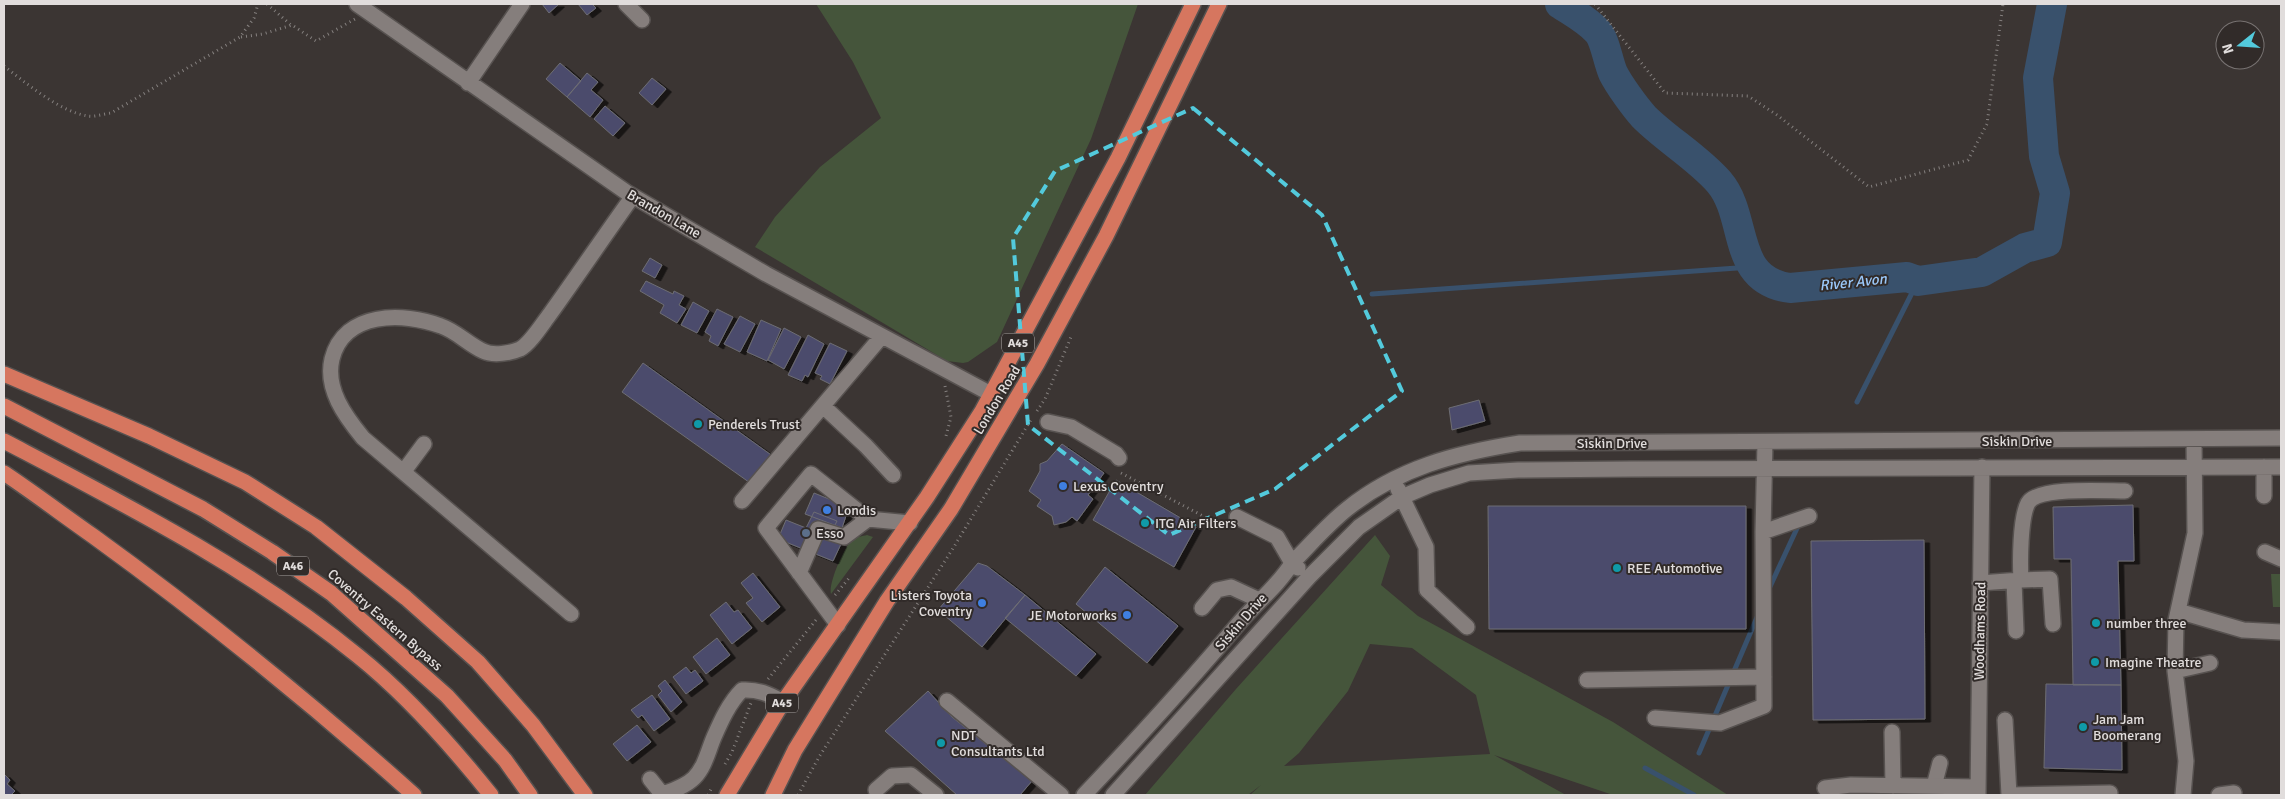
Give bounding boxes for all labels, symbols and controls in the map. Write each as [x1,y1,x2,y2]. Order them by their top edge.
north arrow [2215,20,2265,70]
text: N [2218,42,2238,56]
street label: Brandon Lane [624,186,704,242]
water label: River Avon [1819,269,1888,294]
road number: A45 [1002,333,1034,352]
street label: London Road [970,363,1024,437]
place label: Penderels Trust [708,416,800,433]
marker: Penderels Trust [692,418,704,430]
street label: Siskin Drive [1982,433,2052,450]
street label: Siskin Drive [1577,435,1647,452]
place label: Lexus Coventry [1073,478,1164,495]
marker: Lexus Coventry [1057,480,1069,492]
place label: Londis [837,502,876,519]
marker: Londis [821,504,833,516]
place label: ITG Air Filters [1155,515,1236,532]
marker: ITG Air Filters [1139,517,1151,529]
place label: Esso [816,525,843,542]
marker: Esso [800,527,812,539]
road number: A46 [277,556,309,576]
place label: REE Automotive [1627,560,1723,577]
marker: REE Automotive [1611,562,1623,574]
street label: Coventry Eastern Bypass [324,565,446,675]
street label: Woodhams Road [1971,582,1989,680]
place label: Listers Toyota Coventry [891,587,972,620]
street label: Siskin Drive [1211,590,1271,654]
marker: Listers Toyota Coventry [976,597,988,609]
place label: JE Motorworks [1028,607,1117,624]
marker: JE Motorworks [1121,609,1133,621]
place label: number three [2106,615,2187,632]
marker: number three [2090,617,2102,629]
place label: Imagine Theatre [2105,654,2201,671]
marker: Imagine Theatre [2089,656,2101,668]
road number: A45 [766,694,798,712]
place label: Jam Jam Boomerang [2093,711,2161,744]
marker: Jam Jam Boomerang [2077,721,2089,733]
place label: NDT Consultants Ltd [951,727,1045,760]
marker: NDT Consultants Ltd [935,737,947,749]

